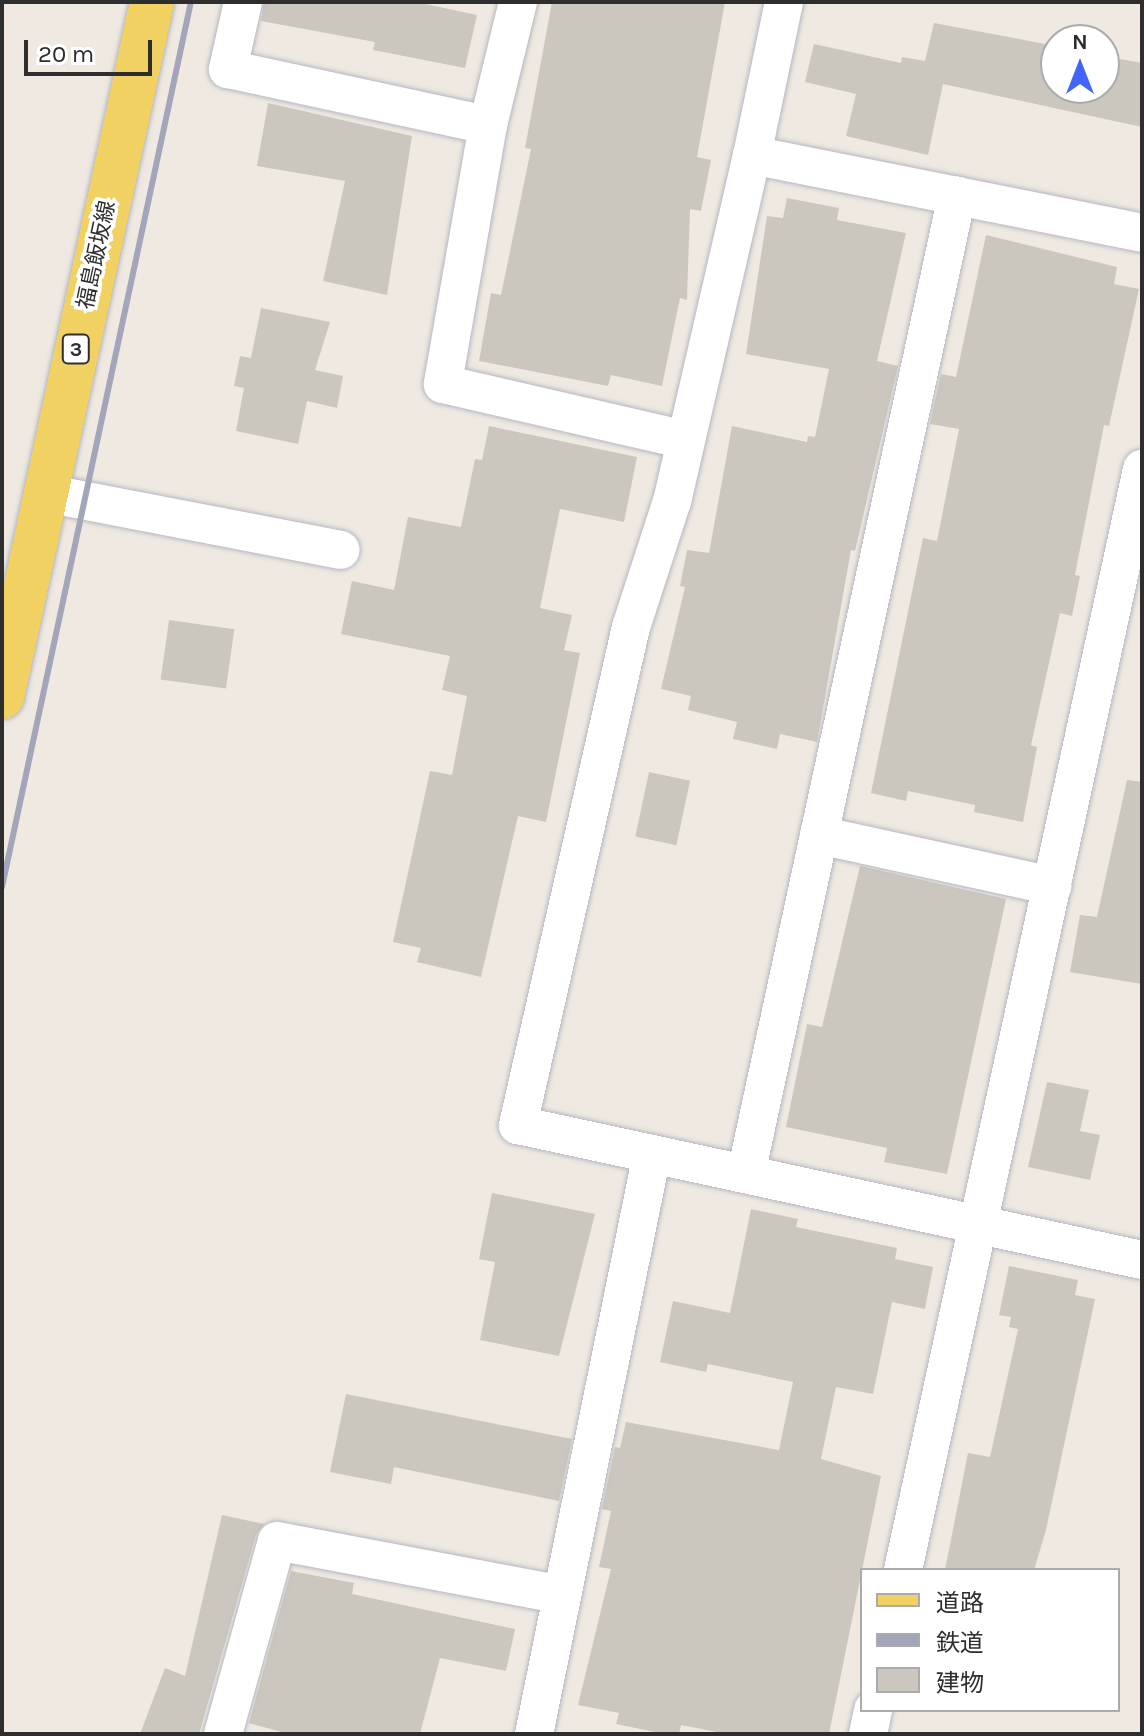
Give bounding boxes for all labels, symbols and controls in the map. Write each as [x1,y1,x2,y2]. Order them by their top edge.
scale bar [28,24,156,74]
north arrow [1040,24,1120,104]
text: N [1072,29,1088,55]
text: 20 m [38,40,94,68]
street label: 福島飯坂線 [73,198,121,312]
road number: 3 [60,333,92,365]
legend [860,1568,1120,1712]
text: 道路 [936,1589,984,1617]
text: 鉄道 [936,1629,984,1657]
text: 建物 [936,1669,984,1697]

